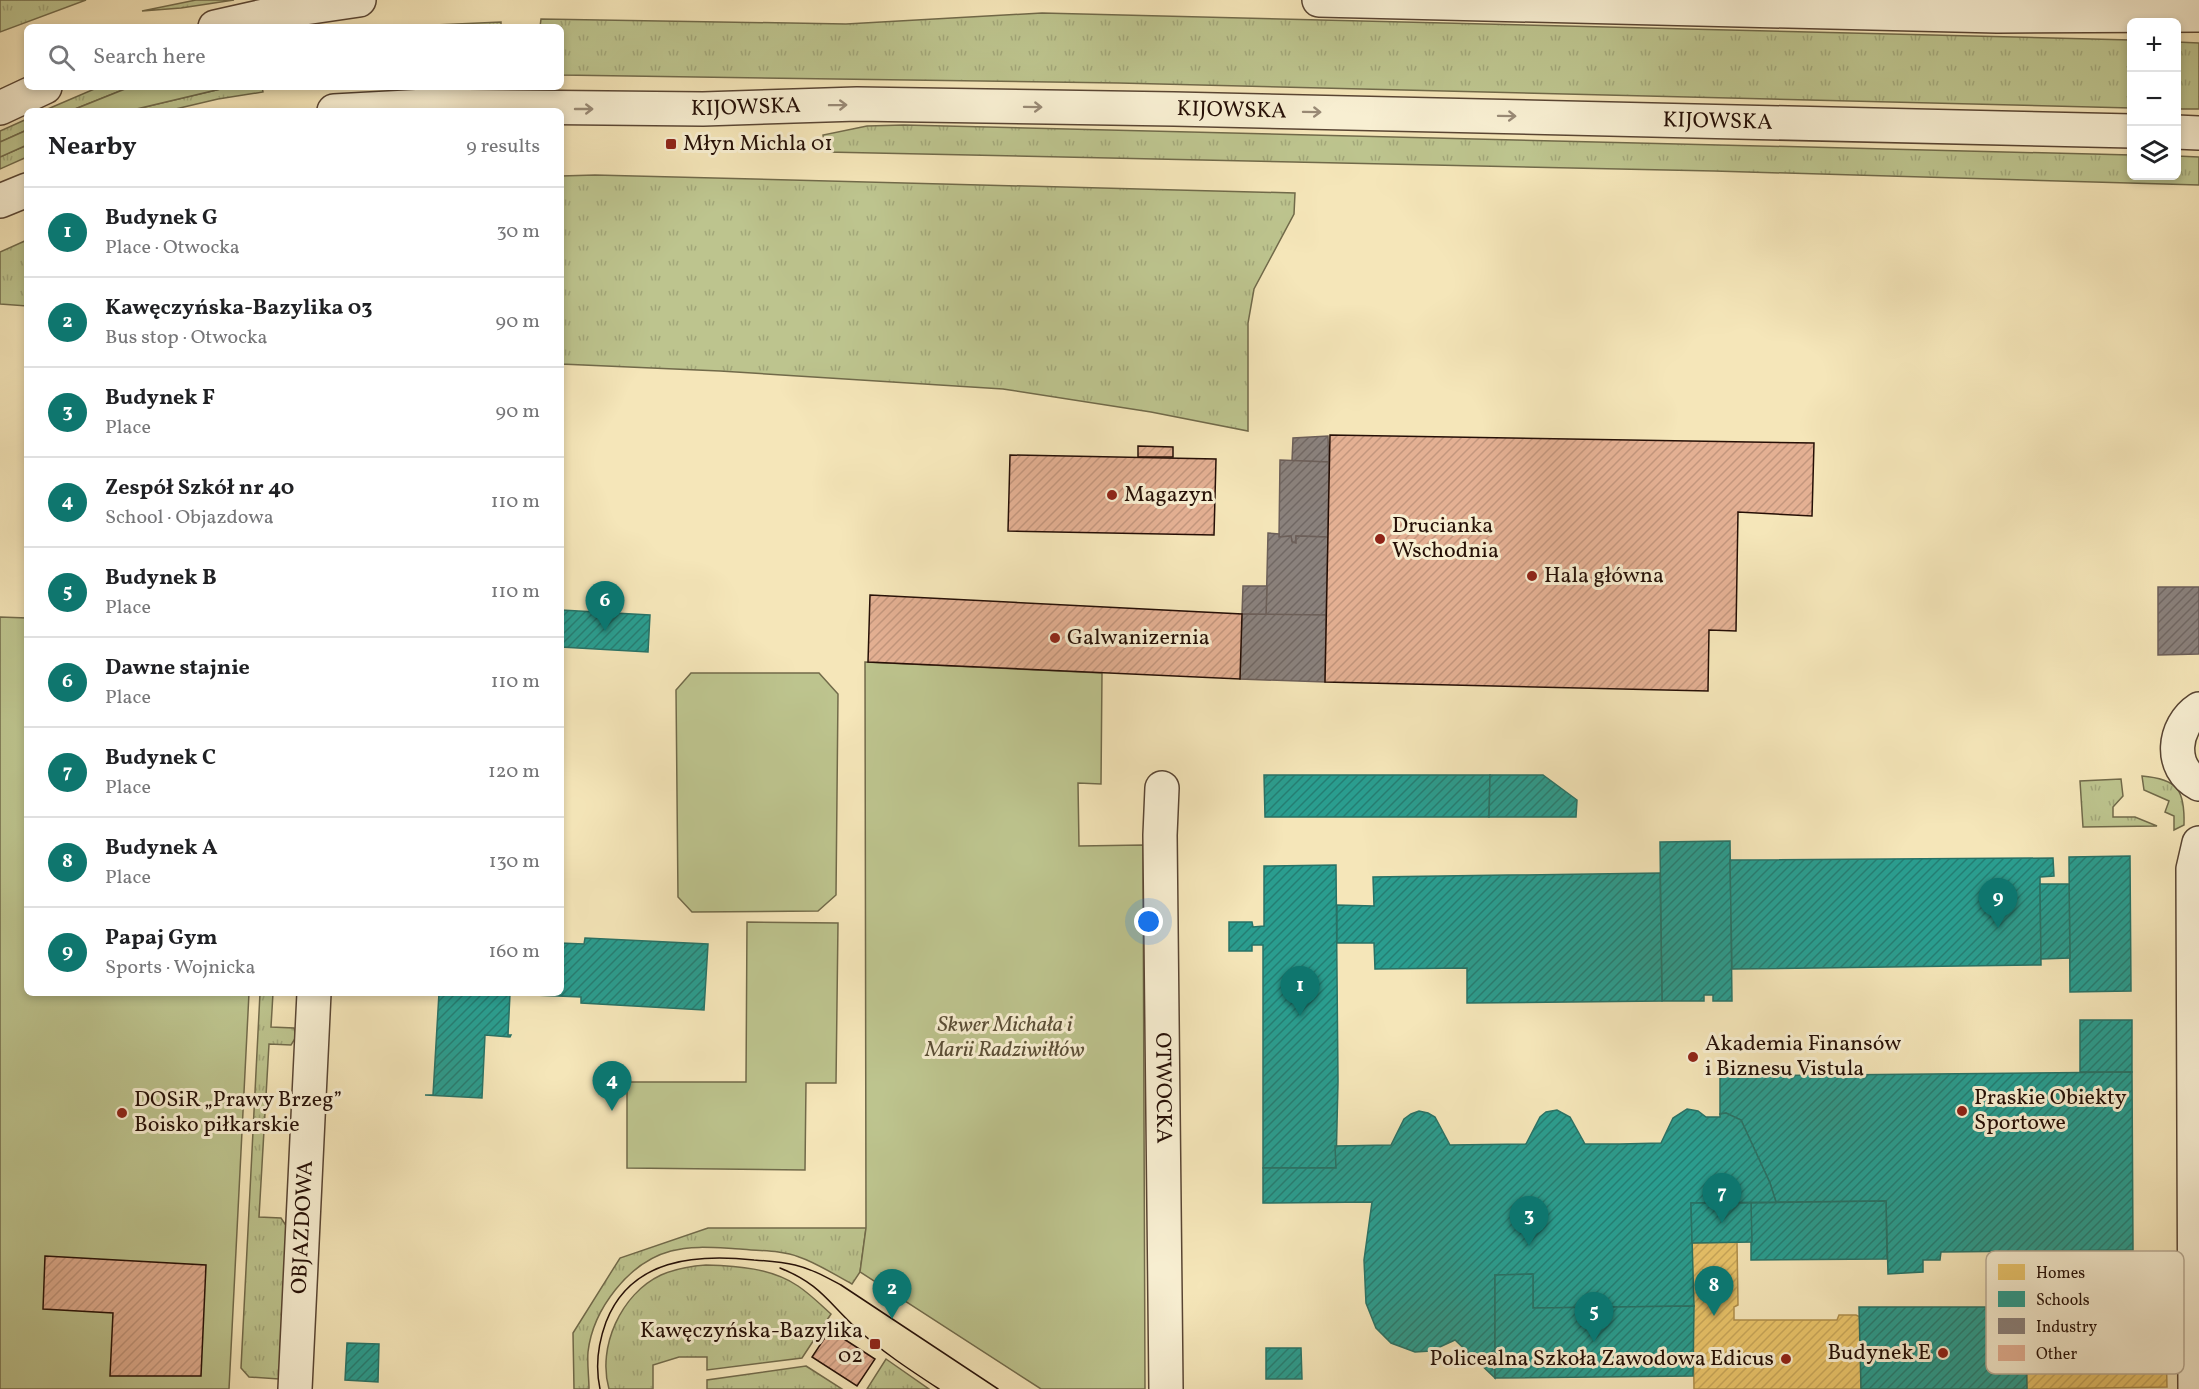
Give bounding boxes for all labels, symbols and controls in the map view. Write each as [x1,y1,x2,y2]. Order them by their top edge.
map controls [2127,18,2181,180]
button: + [2127,18,2181,72]
search box [24,24,564,90]
icon: search [45,41,78,74]
text: Search here [93,42,206,73]
button: − [2127,72,2181,126]
street label: KIJOWSKA [691,90,801,125]
street label: KIJOWSKA [1176,94,1287,127]
one-way arrow [827,99,847,110]
one-way arrow [1022,101,1042,113]
one-way arrow [573,103,593,114]
street label: KIJOWSKA [1662,105,1773,138]
one-way arrow [1301,106,1321,118]
one-way arrow [1496,110,1516,122]
button: layers [2127,126,2181,180]
text: Nearby [48,129,137,165]
place label: Młyn Michla 01 [683,129,833,160]
text: 9 results [466,133,540,161]
marker: Młyn Michla 01 [664,137,678,151]
text: Budynek G [105,203,218,234]
text: 1 [63,218,72,246]
text: 30 m [496,218,540,246]
text: Place · Otwocka [105,234,240,262]
text: Kawęczyńska-Bazylika 03 [105,293,372,324]
text: 2 [62,308,73,336]
text: 90 m [496,308,540,336]
text: Bus stop · Otwocka [105,324,268,352]
text: Budynek F [105,383,215,414]
text: 3 [62,398,73,426]
text: 90 m [496,398,540,426]
text: Place [105,414,151,442]
text: Zespół Szkół nr 40 [105,473,294,504]
place label: Magazyn [1124,480,1214,511]
text: 4 [61,488,74,516]
text: 110 m [491,488,540,516]
marker: Magazyn [1105,488,1119,502]
text: School · Objazdowa [105,504,274,532]
place label: Drucianka Wschodnia [1392,511,1499,567]
marker: Drucianka Wschodnia [1373,532,1387,546]
place label: Hala główna [1544,561,1664,592]
text: Budynek B [105,563,217,594]
marker: Hala główna [1525,569,1539,583]
text: 5 [63,578,72,606]
text: 110 m [491,578,540,606]
pin: 6 [586,582,624,631]
text: Place [105,594,151,622]
place label: Galwanizernia [1067,623,1210,654]
marker: Galwanizernia [1048,631,1062,645]
text: Dawne stajnie [105,653,250,684]
text: 6 [62,668,73,696]
text: 110 m [491,668,540,696]
text: Place [105,684,151,712]
text: Budynek C [105,743,216,774]
text: 7 [63,758,72,786]
text: 120 m [488,758,540,786]
text: Place [105,774,151,802]
text: Budynek A [105,833,218,864]
text: 8 [62,848,73,876]
text: 130 m [489,848,540,876]
text: Place [105,864,151,892]
pin: 9 [1978,878,2018,928]
your location [1134,907,1163,936]
text: Papaj Gym [105,923,218,954]
text: 9 [62,938,73,966]
text: 160 m [488,938,540,966]
text: Sports · Wojnicka [105,954,255,982]
pin: 1 [1280,966,1320,1016]
park label: Skwer Michała i Marii Radziwiłłów [924,1010,1085,1066]
place label: Akademia Finansów i Biznesu Vistula [1705,1029,1901,1085]
street label: OTWOCKA [1147,1032,1179,1144]
marker: Akademia Finansów i Biznesu Vistula [1686,1050,1700,1064]
pin: 4 [592,1062,632,1111]
place label: Praskie Obiekty Sportowe [1974,1083,2127,1139]
place label: DOSiR „Prawy Brzeg” Boisko piłkarskie [134,1085,342,1141]
marker: Praskie Obiekty Sportowe [1955,1104,1969,1118]
marker: DOSiR „Prawy Brzeg” Boisko piłkarskie [115,1106,129,1120]
street label: OBJAZDOWA [284,1160,321,1295]
pin: 7 [1702,1174,1742,1223]
pin: 3 [1510,1196,1549,1246]
legend [1986,1251,2184,1374]
text: Homes [2036,1263,2085,1285]
pin: 8 [1694,1266,1734,1316]
pin: 2 [872,1270,912,1319]
text: Schools [2036,1290,2090,1312]
pin: 5 [1574,1292,1614,1342]
place label: Kawęczyńska-Bazylika 02 [640,1316,863,1372]
text: Industry [2036,1317,2097,1339]
marker: Kawęczyńska-Bazylika 02 [868,1337,882,1351]
place label: Budynek E [1827,1338,1931,1369]
place label: Policealna Szkoła Zawodowa Edicus [1430,1344,1774,1375]
text: Other [2036,1344,2077,1366]
marker: Budynek E [1936,1346,1950,1360]
marker: Policealna Szkoła Zawodowa Edicus [1779,1352,1793,1366]

